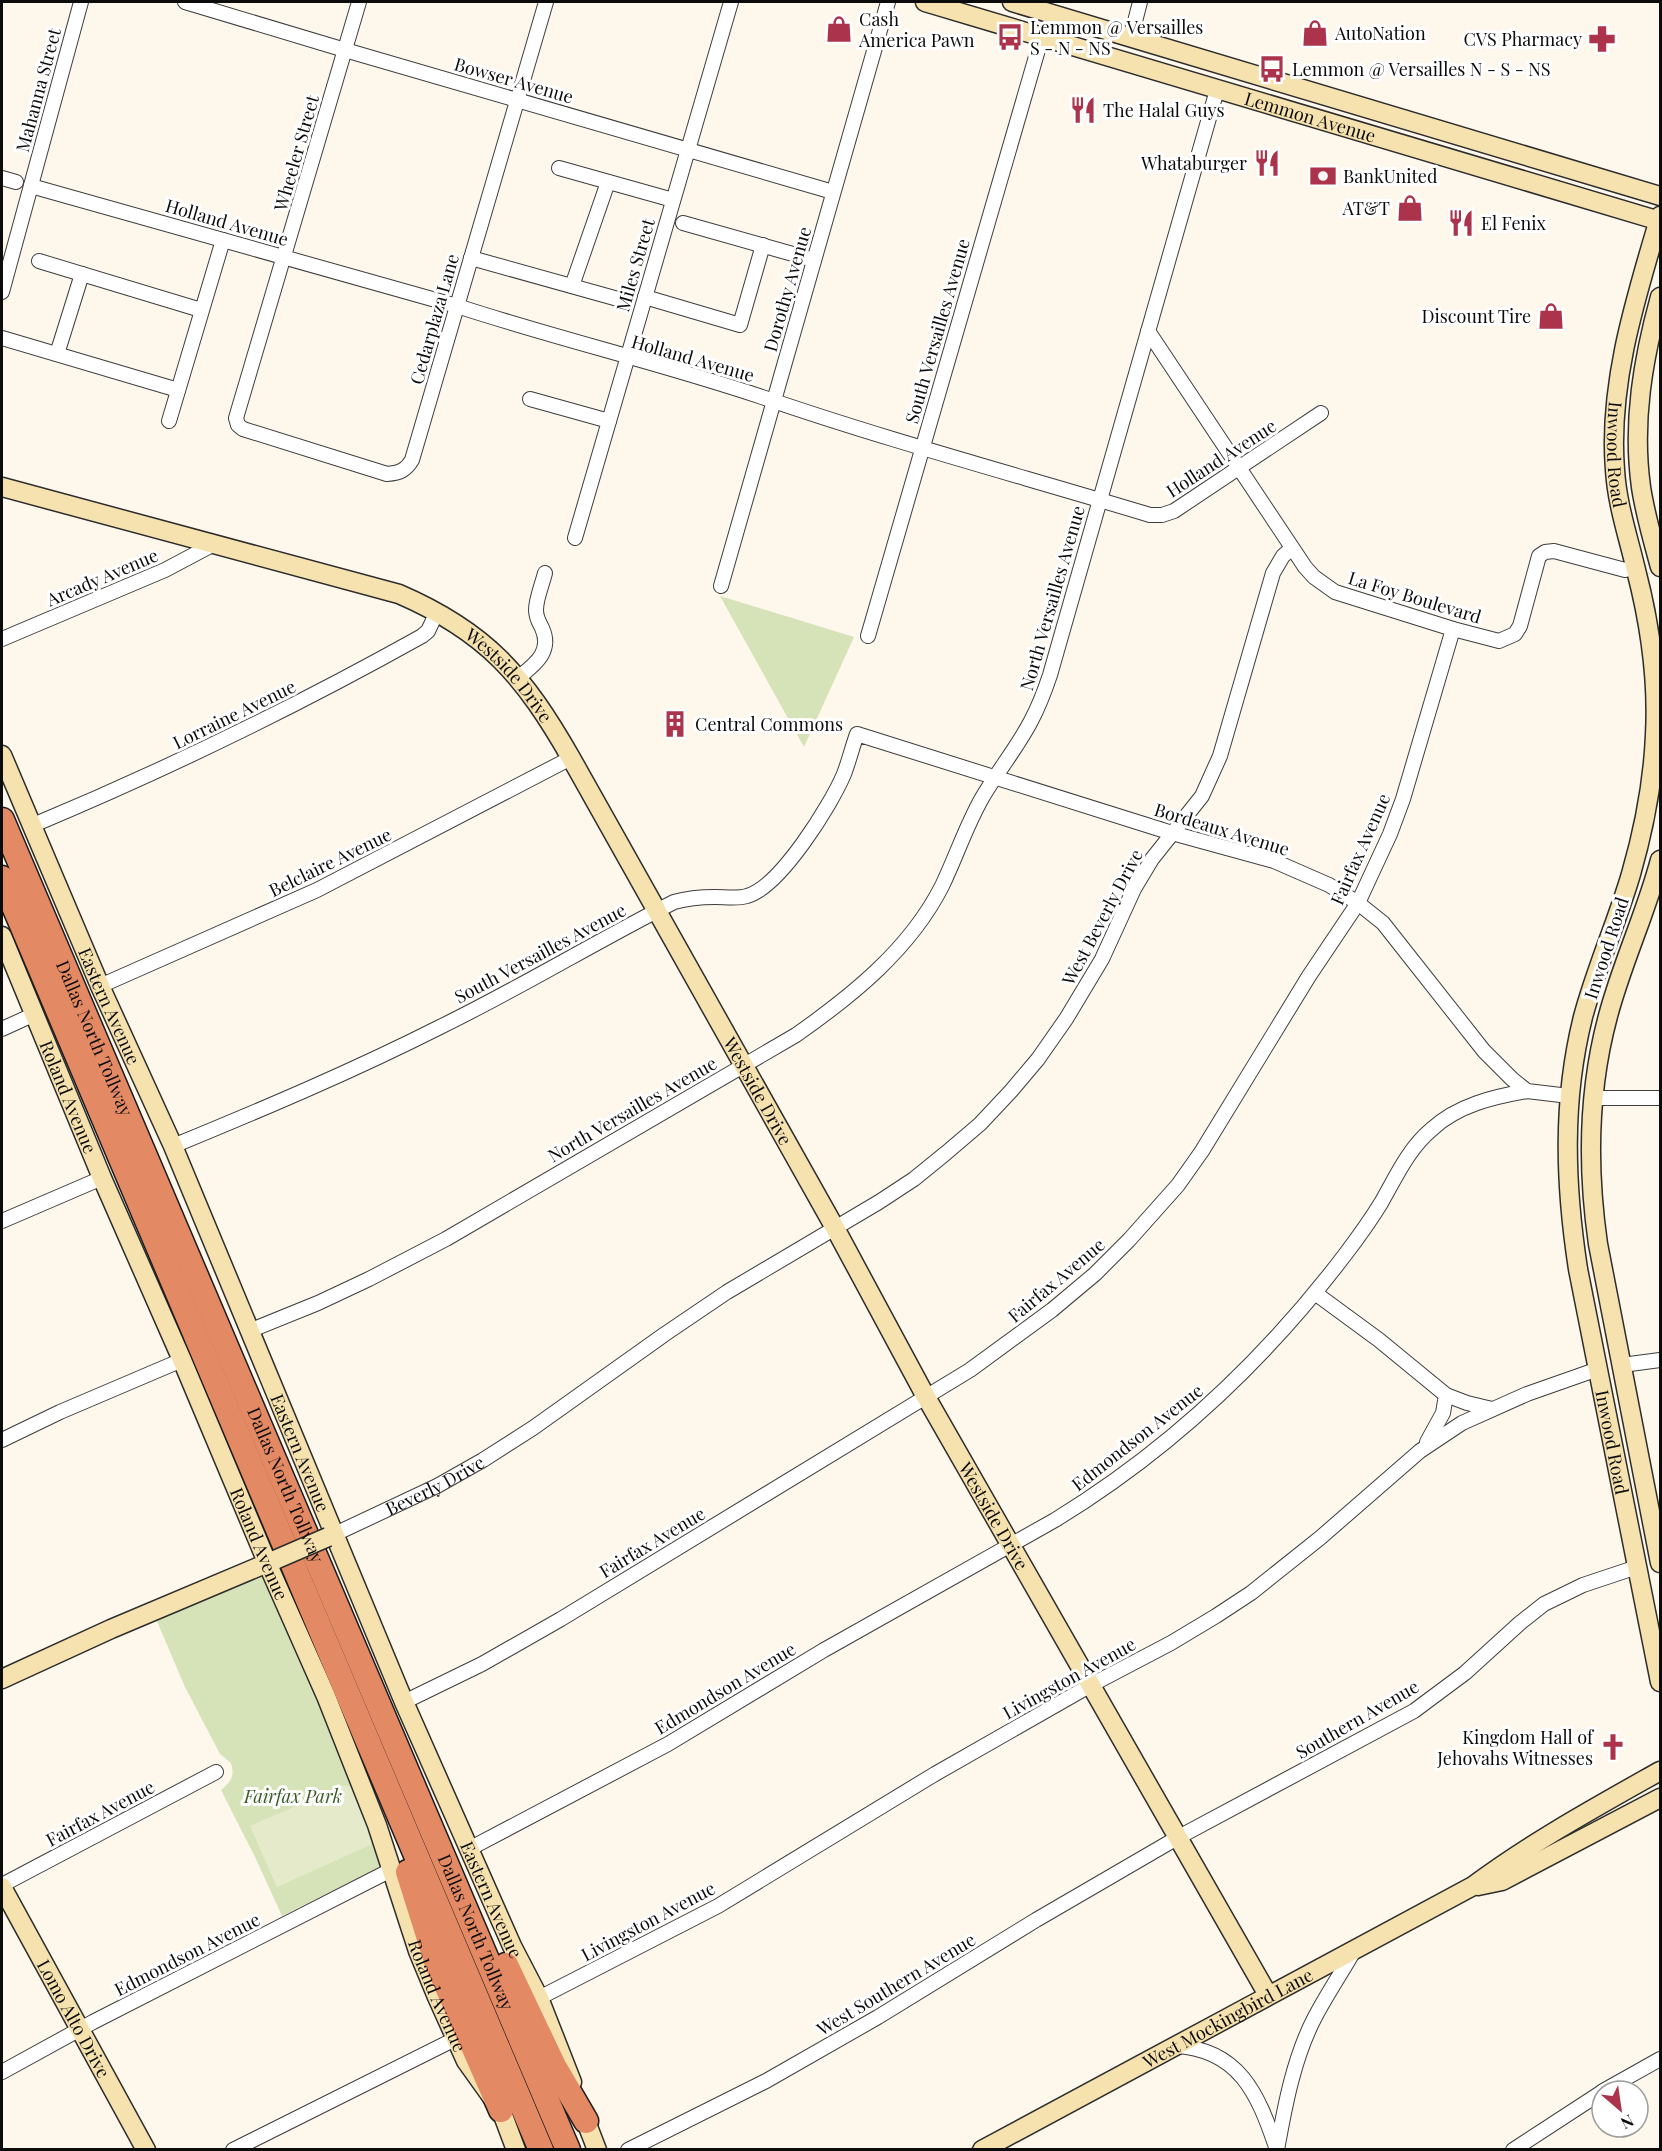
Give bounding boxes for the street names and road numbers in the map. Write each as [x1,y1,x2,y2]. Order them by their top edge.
street label: Mahanna Street [10,25,66,155]
street label: Bowser Avenue [452,52,576,108]
street label: Lemmon Avenue [1242,86,1379,148]
street label: Wheeler Street [268,92,324,215]
street label: Holland Avenue [163,193,291,251]
street label: Miles Street [610,215,660,314]
street label: Dorothy Avenue [758,224,816,354]
street label: South Versailles Avenue [899,236,975,426]
street label: Cedarplaza Lane [404,251,464,387]
street label: Holland Avenue [629,329,757,387]
street label: Inwood Road [1602,400,1632,510]
street label: Holland Avenue [1161,413,1281,503]
street label: North Versailles Avenue [1014,503,1090,693]
street label: Arcady Avenue [42,543,161,612]
street label: La Foy Boulevard [1346,565,1485,629]
street label: Westside Drive [460,622,558,727]
street label: Lorraine Avenue [169,674,299,754]
street label: Fairfax Avenue [1325,790,1395,908]
street label: Bordeaux Avenue [1151,797,1293,861]
street label: Belclaire Avenue [265,822,395,902]
street label: West Beverly Drive [1056,845,1148,990]
street label: Inwood Road [1578,893,1634,1002]
street label: South Versailles Avenue [450,898,630,1008]
street label: Eastern Avenue [73,944,146,1068]
street label: Dallas North Tollway [51,956,139,1120]
street label: Westside Drive [718,1032,798,1149]
street label: Roland Avenue [34,1037,102,1157]
street label: North Versailles Avenue [543,1051,721,1167]
street label: Fairfax Avenue [1003,1232,1109,1328]
street label: Edmondson Avenue [1066,1378,1208,1496]
street label: Inwood Road [1590,1388,1635,1497]
street label: Eastern Avenue [265,1390,336,1515]
street label: Dallas North Tollway [242,1403,330,1566]
street label: Beverly Drive [381,1450,488,1521]
street label: Westside Drive [953,1457,1034,1574]
street label: Roland Avenue [225,1484,294,1604]
street label: Fairfax Avenue [595,1501,709,1583]
street label: Livingston Avenue [998,1632,1140,1724]
street label: Edmondson Avenue [650,1636,800,1740]
street label: Southern Avenue [1291,1674,1423,1764]
street label: Fairfax Avenue [42,1774,158,1852]
street label: Eastern Avenue [455,1837,528,1962]
street label: Dallas North Tollway [433,1850,520,2014]
street label: Livingston Avenue [577,1876,719,1966]
street label: Edmondson Avenue [110,1907,264,2001]
street label: West Southern Avenue [811,1927,980,2041]
street label: Roland Avenue [403,1936,472,2055]
street label: Lomo Alto Drive [32,1955,116,2082]
street label: West Mockingbird Lane [1138,1962,1317,2074]

